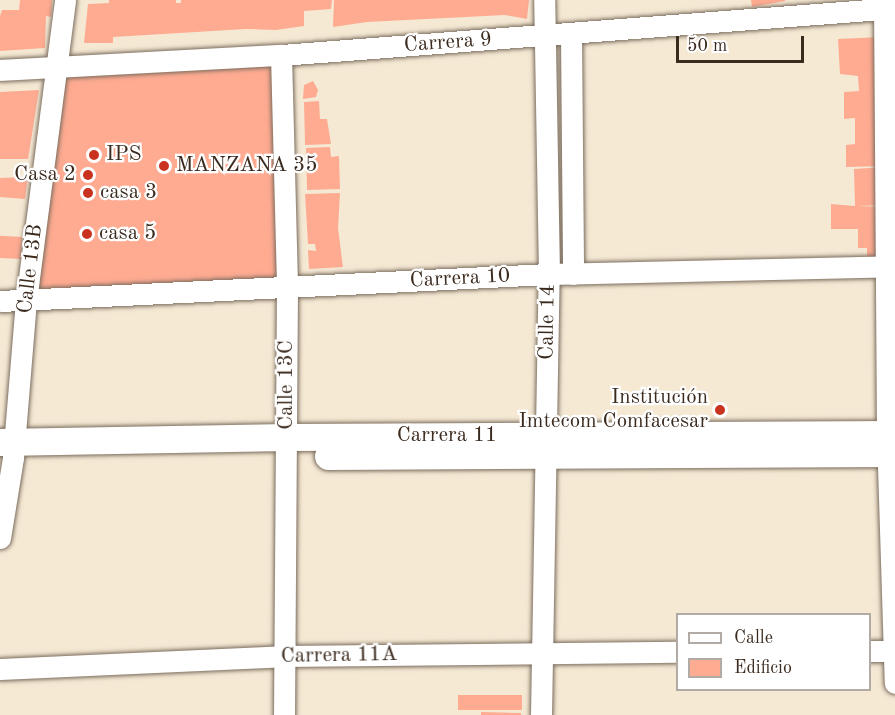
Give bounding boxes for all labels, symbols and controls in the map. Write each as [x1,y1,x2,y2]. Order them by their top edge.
scale bar [679,24,806,62]
street label: Carrera 9 [403,27,493,59]
text: 50 m [687,37,727,55]
place label: IPS [106,142,142,168]
marker: IPS [87,148,101,162]
place label: MANZANA 35 [176,153,317,179]
marker: MANZANA 35 [157,159,171,173]
place label: Casa 2 [14,162,76,188]
marker: Casa 2 [81,168,95,182]
place label: casa 3 [100,180,157,206]
marker: casa 3 [81,186,95,200]
place label: casa 5 [99,221,156,247]
street label: Calle 13B [13,223,49,315]
marker: casa 5 [80,227,94,241]
street label: Carrera 10 [409,264,511,294]
street label: Calle 14 [535,284,561,360]
street label: Calle 13C [274,340,300,430]
place label: Institución Imtecom Comfacesar [519,385,708,435]
marker: Institución Imtecom Comfacesar [713,403,727,417]
street label: Carrera 11 [397,423,497,449]
legend [676,613,871,691]
text: Calle [734,629,773,647]
street label: Carrera 11A [280,642,398,670]
text: Edificio [734,659,792,677]

